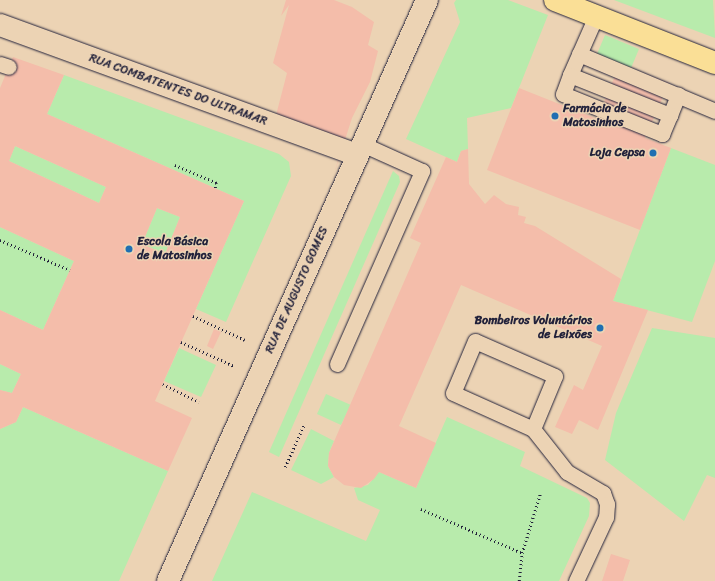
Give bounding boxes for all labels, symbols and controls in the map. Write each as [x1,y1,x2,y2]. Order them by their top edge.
street label: RUA COMBATENTES DO ULTRAMAR [87,51,269,129]
place label: Farmácia de Matosinhos [563,102,627,130]
marker: Farmácia de Matosinhos [550,111,560,121]
place label: Loja Cepsa [589,146,645,160]
marker: Loja Cepsa [648,148,658,158]
street label: RUA DE AUGUSTO GOMES [263,225,331,355]
place label: Escola Básica de Matosinhos [137,235,213,263]
marker: Escola Básica de Matosinhos [124,244,134,254]
place label: Bombeiros Voluntários de Leixões [474,314,592,342]
marker: Bombeiros Voluntários de Leixões [595,323,605,333]

